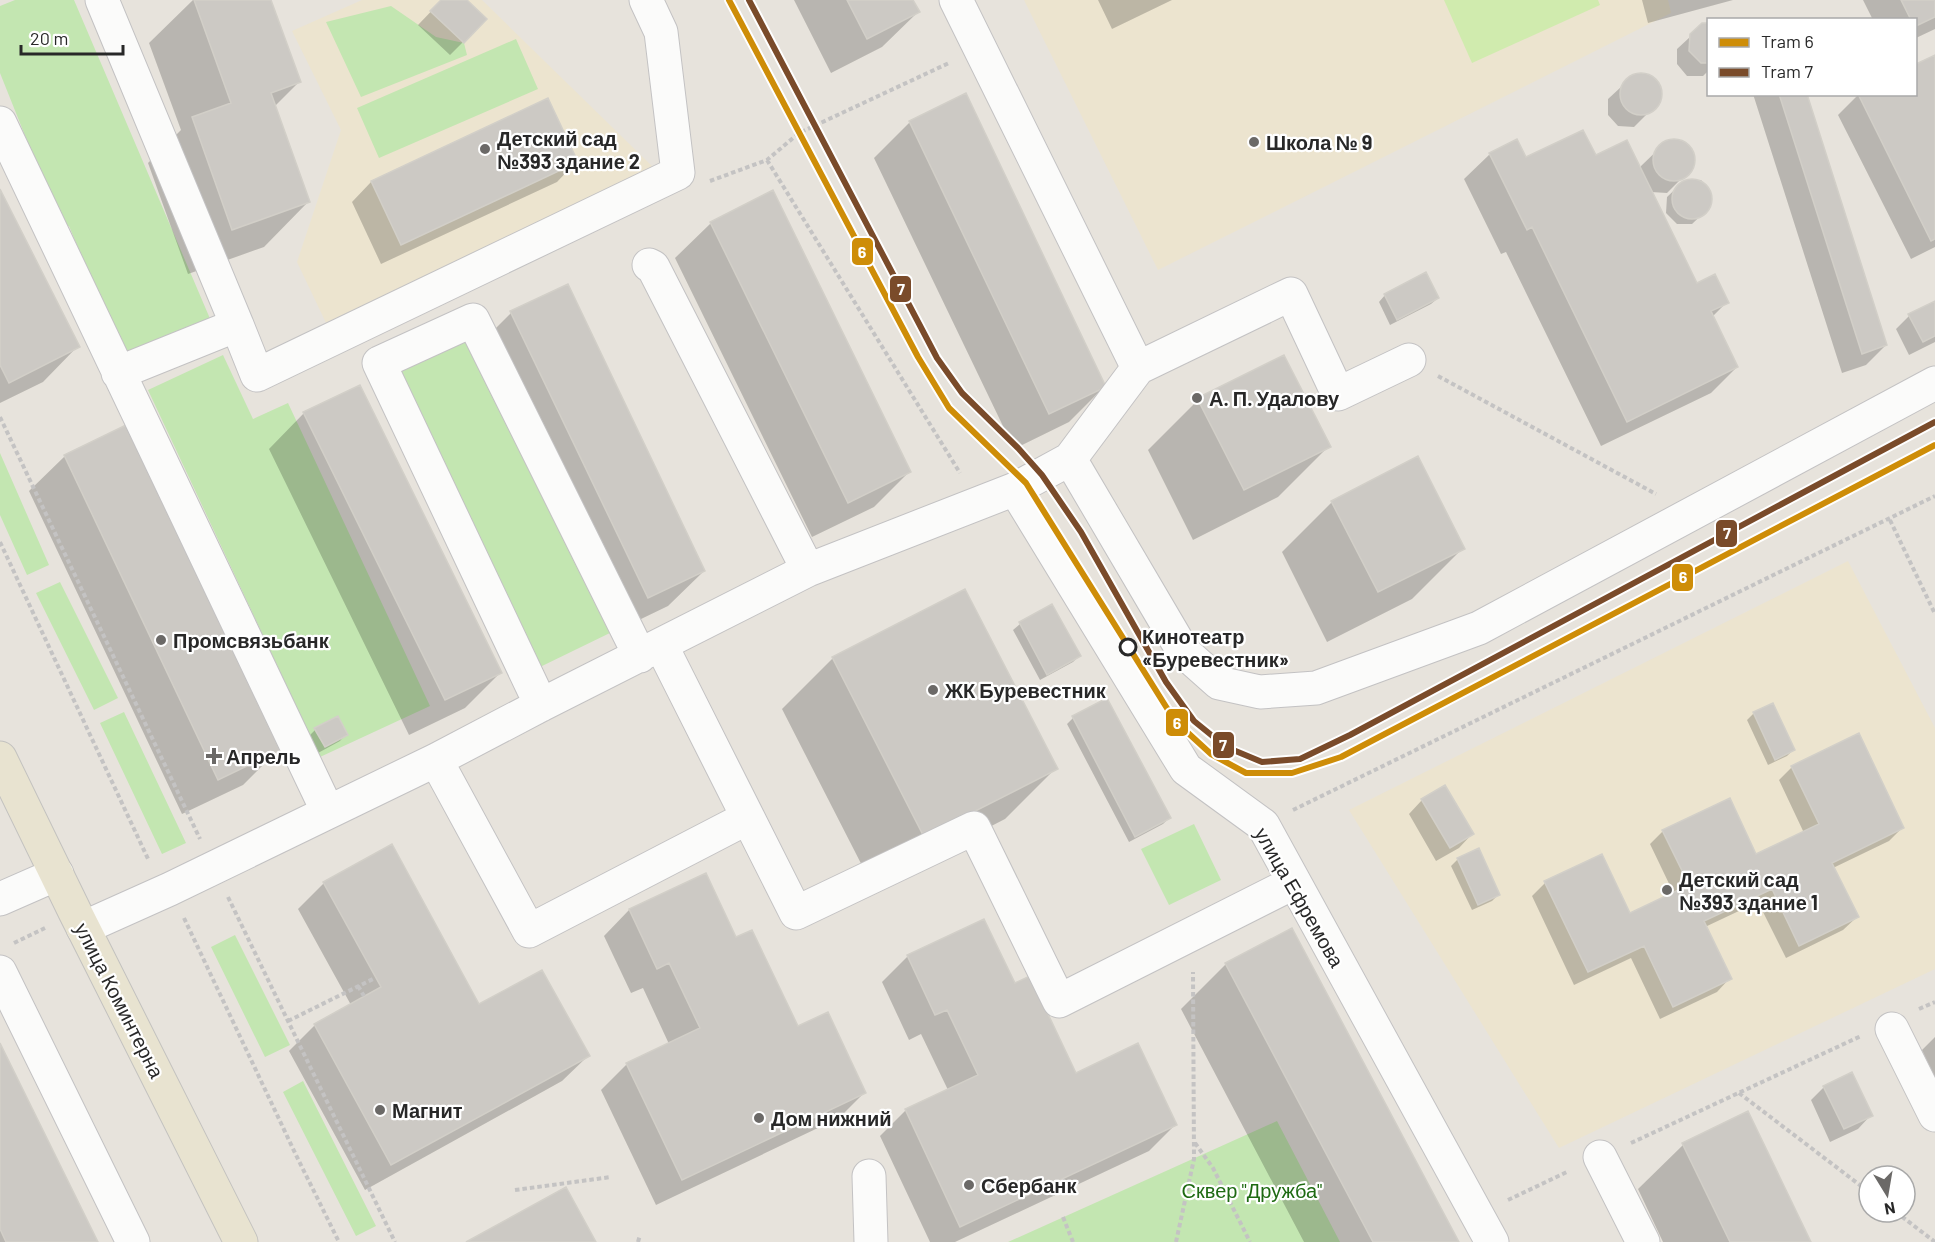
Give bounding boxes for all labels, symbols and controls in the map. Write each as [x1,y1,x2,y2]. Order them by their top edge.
scale bar [21,18,123,56]
legend [1707,18,1917,96]
text: 20 m [30,27,68,49]
text: Tram 6 [1761,30,1814,52]
text: Tram 7 [1761,60,1813,82]
place label: Детский сад №393 здание 2 [497,126,640,173]
place label: Школа № 9 [1266,130,1372,154]
marker: Школа № 9 [1247,135,1261,149]
marker: Детский сад №393 здание 2 [478,142,492,156]
line badge: 6 [851,237,874,266]
text: 6 [858,242,867,261]
line badge: 7 [889,275,912,303]
text: 7 [897,279,905,298]
place label: А. П. Удалову [1209,386,1340,410]
marker: А. П. Удалову [1190,391,1204,405]
line badge: 7 [1715,519,1738,548]
text: 7 [1723,523,1731,542]
line badge: 6 [1671,563,1694,592]
text: 6 [1679,567,1688,586]
place label: Кинотеатр «Буревестник» [1142,624,1289,671]
place label: Промсвязьбанк [173,628,330,652]
marker: Промсвязьбанк [154,633,168,647]
marker: Кинотеатр «Буревестник» [1119,638,1137,656]
place label: ЖК Буревестник [944,678,1107,702]
marker: ЖК Буревестник [926,683,940,697]
line badge: 6 [1165,708,1189,737]
text: 6 [1173,713,1182,732]
line badge: 7 [1212,731,1235,759]
text: 7 [1219,735,1227,754]
place label: Апрель [226,744,301,768]
marker: Апрель [207,749,221,763]
street label: улица Ефремова [1250,823,1350,972]
place label: Детский сад №393 здание 1 [1679,867,1818,914]
marker: Детский сад №393 здание 1 [1660,883,1674,897]
street label: улица Коминтерна [70,918,170,1082]
place label: Магнит [392,1098,463,1122]
marker: Магнит [373,1103,387,1117]
place label: Дом нижний [771,1106,891,1130]
marker: Дом нижний [752,1111,766,1125]
north arrow [1857,1164,1917,1224]
place label: Сбербанк [981,1173,1077,1197]
marker: Сбербанк [962,1178,976,1192]
park label: Сквер "Дружба" [1182,1178,1322,1202]
text: N [1883,1199,1897,1220]

